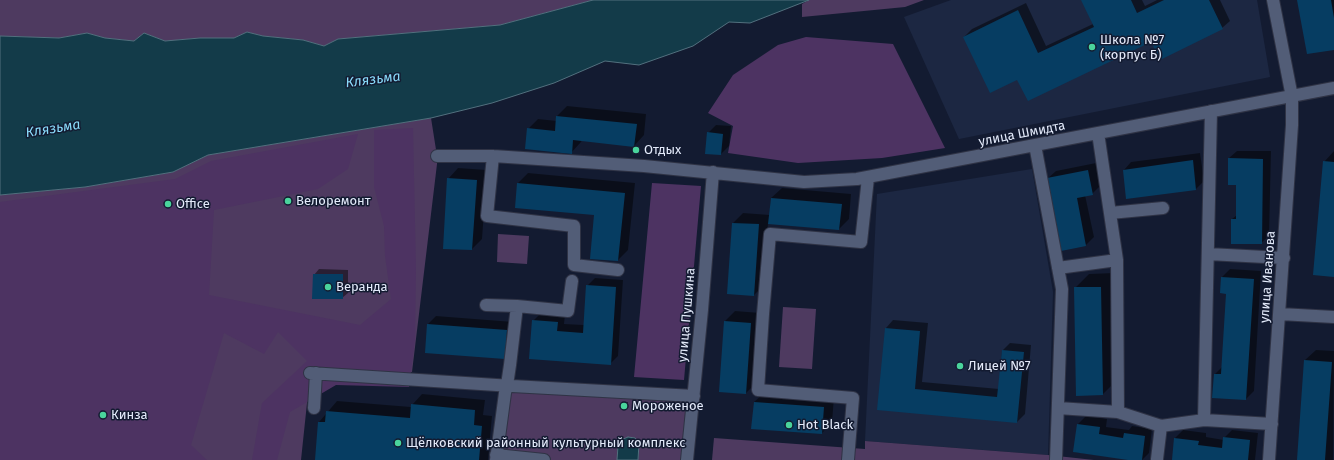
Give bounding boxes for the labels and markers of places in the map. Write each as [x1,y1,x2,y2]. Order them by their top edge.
place label: Школа №7 (корпус Б) [1100,32,1164,63]
marker: Школа №7 (корпус Б) [1087,42,1097,52]
place label: Отдых [644,142,681,158]
marker: Отдых [631,145,641,155]
place label: Велоремонт [296,193,371,209]
place label: Office [176,196,210,212]
marker: Велоремонт [283,196,293,206]
marker: Office [163,199,173,209]
place label: Веранда [336,279,388,295]
marker: Веранда [323,282,333,292]
place label: Лицей №7 [968,358,1030,374]
marker: Лицей №7 [955,361,965,371]
place label: Мороженое [632,398,704,414]
marker: Мороженое [619,401,629,411]
place label: Кинза [111,407,148,423]
marker: Кинза [98,410,108,420]
place label: Hot Black [797,417,853,433]
marker: Hot Black [784,420,794,430]
place label: Щёлковский районный культурный комплекс [406,435,685,451]
marker: Щёлковский районный культурный комплекс [393,438,403,448]

